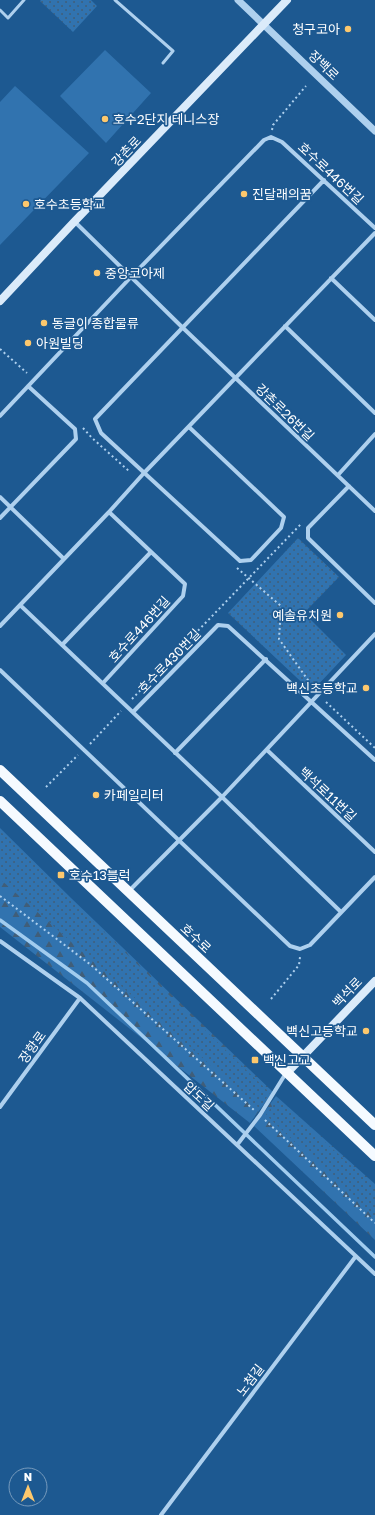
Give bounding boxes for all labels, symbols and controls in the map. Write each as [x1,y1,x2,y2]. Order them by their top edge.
place label: 청구코아 [292,21,340,37]
marker: 청구코아 [343,24,353,34]
street label: 장백로 [306,47,342,83]
place label: 호수2단지 테니스장 [113,111,220,127]
marker: 호수2단지 테니스장 [100,114,110,124]
street label: 강촌로 [108,133,144,169]
street label: 호수로446번길 [295,139,367,207]
place label: 진달래의꿈 [252,186,312,202]
marker: 진달래의꿈 [239,189,249,199]
place label: 호수초등학교 [34,196,106,212]
marker: 호수초등학교 [21,199,31,209]
place label: 중앙코아제 [105,265,165,281]
marker: 중앙코아제 [92,268,102,278]
place label: 동글이 종합물류 [52,315,139,331]
marker: 동글이 종합물류 [39,318,49,328]
place label: 아원빌딩 [36,335,84,351]
marker: 아원빌딩 [23,338,33,348]
street label: 강촌로26번길 [252,380,318,444]
street label: 호수로446번길 [105,593,173,665]
place label: 예솔유치원 [272,607,332,623]
marker: 예솔유치원 [335,610,345,620]
street label: 호수로430번길 [134,625,204,697]
place label: 백신초등학교 [286,680,358,696]
marker: 백신초등학교 [361,683,371,693]
street label: 백석로11번길 [296,763,360,825]
place label: 카페일리터 [104,787,164,803]
marker: 카페일리터 [91,790,101,800]
place label: 호수13블럭 [69,867,131,883]
marker: 호수13블럭 [56,870,66,880]
street label: 호수로 [177,920,215,956]
street label: 백석로 [329,974,365,1010]
place label: 백신고등학교 [286,1023,358,1039]
marker: 백신고등학교 [361,1026,371,1036]
street label: 장항로 [15,1028,49,1066]
place label: 백신고교 [263,1052,311,1068]
marker: 백신고교 [250,1055,260,1065]
street label: 압도길 [180,1078,218,1114]
street label: 노첨길 [233,1361,267,1399]
north arrow [8,1467,48,1507]
text: N [24,1470,32,1483]

